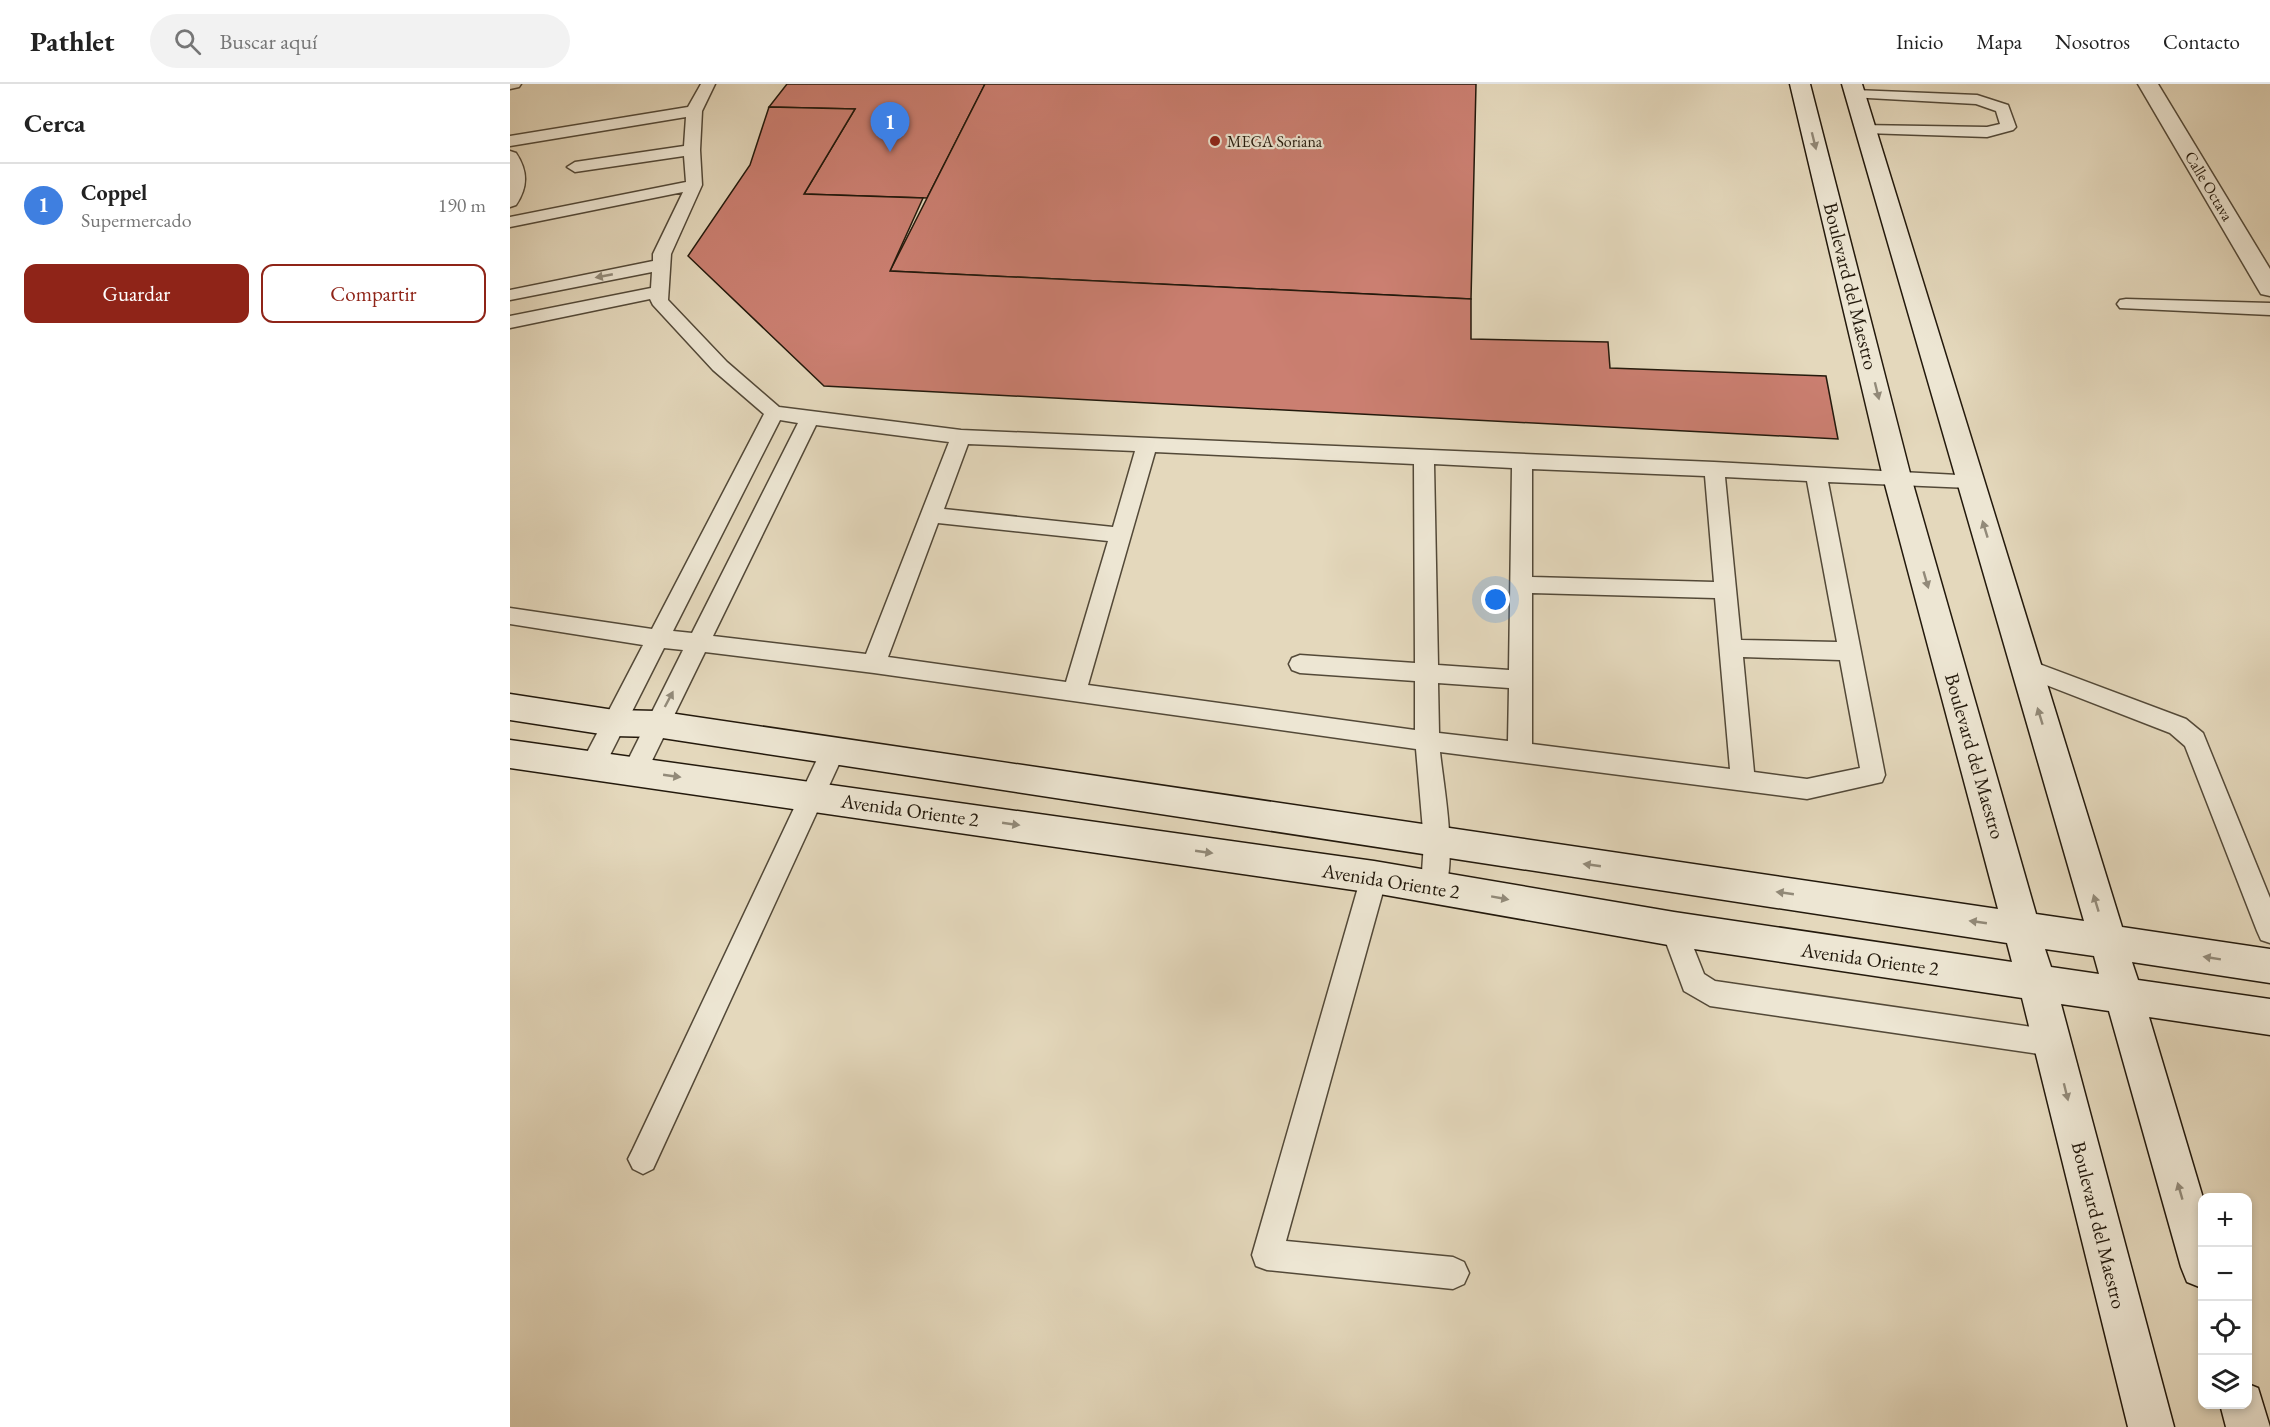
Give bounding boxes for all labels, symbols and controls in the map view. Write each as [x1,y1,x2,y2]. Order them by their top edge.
search box [150,14,570,68]
text: Pathlet [30,23,114,59]
icon: search [171,25,204,58]
text: Buscar aquí [219,27,317,56]
text: Inicio [1896,28,1943,55]
text: Mapa [1976,28,2022,55]
text: Nosotros [2055,28,2130,55]
text: Contacto [2163,28,2240,55]
pin: 1 [870,103,910,152]
text: Cerca [24,106,85,140]
place label: MEGA Soriana [1227,131,1323,152]
one-way arrow [1809,132,1819,150]
marker: MEGA Soriana [1208,134,1222,148]
street label: Calle Octava [2180,147,2238,225]
text: Coppel [81,178,147,207]
text: 1 [38,192,49,218]
text: 190 m [438,192,486,218]
street label: Boulevard del Maestro [1818,200,1884,372]
text: Supermercado [81,207,192,233]
button: Guardar [24,264,249,323]
button: Compartir [261,264,486,323]
one-way arrow [595,272,613,282]
one-way arrow [1873,382,1883,400]
one-way arrow [1980,520,1989,538]
one-way arrow [1921,571,1931,589]
your location [1481,585,1510,614]
street label: Boulevard del Maestro [1939,670,2011,842]
one-way arrow [664,690,674,707]
one-way arrow [2035,707,2044,725]
one-way arrow [663,771,682,780]
street label: Avenida Oriente 2 [838,787,981,833]
one-way arrow [1001,820,1020,829]
one-way arrow [1194,848,1213,857]
street label: Avenida Oriente 2 [1319,857,1462,905]
one-way arrow [1582,860,1601,869]
one-way arrow [1775,889,1794,898]
one-way arrow [1491,894,1510,903]
one-way arrow [2091,894,2100,912]
one-way arrow [1968,917,1987,926]
street label: Avenida Oriente 2 [1798,936,1941,982]
one-way arrow [2203,953,2222,962]
one-way arrow [2061,1083,2071,1101]
street label: Boulevard del Maestro [2066,1139,2132,1311]
one-way arrow [2175,1182,2184,1200]
map controls [2198,1193,2252,1409]
button: + [2198,1193,2252,1247]
button: − [2198,1247,2252,1301]
button: locate [2198,1301,2252,1355]
button: layers [2198,1355,2252,1409]

